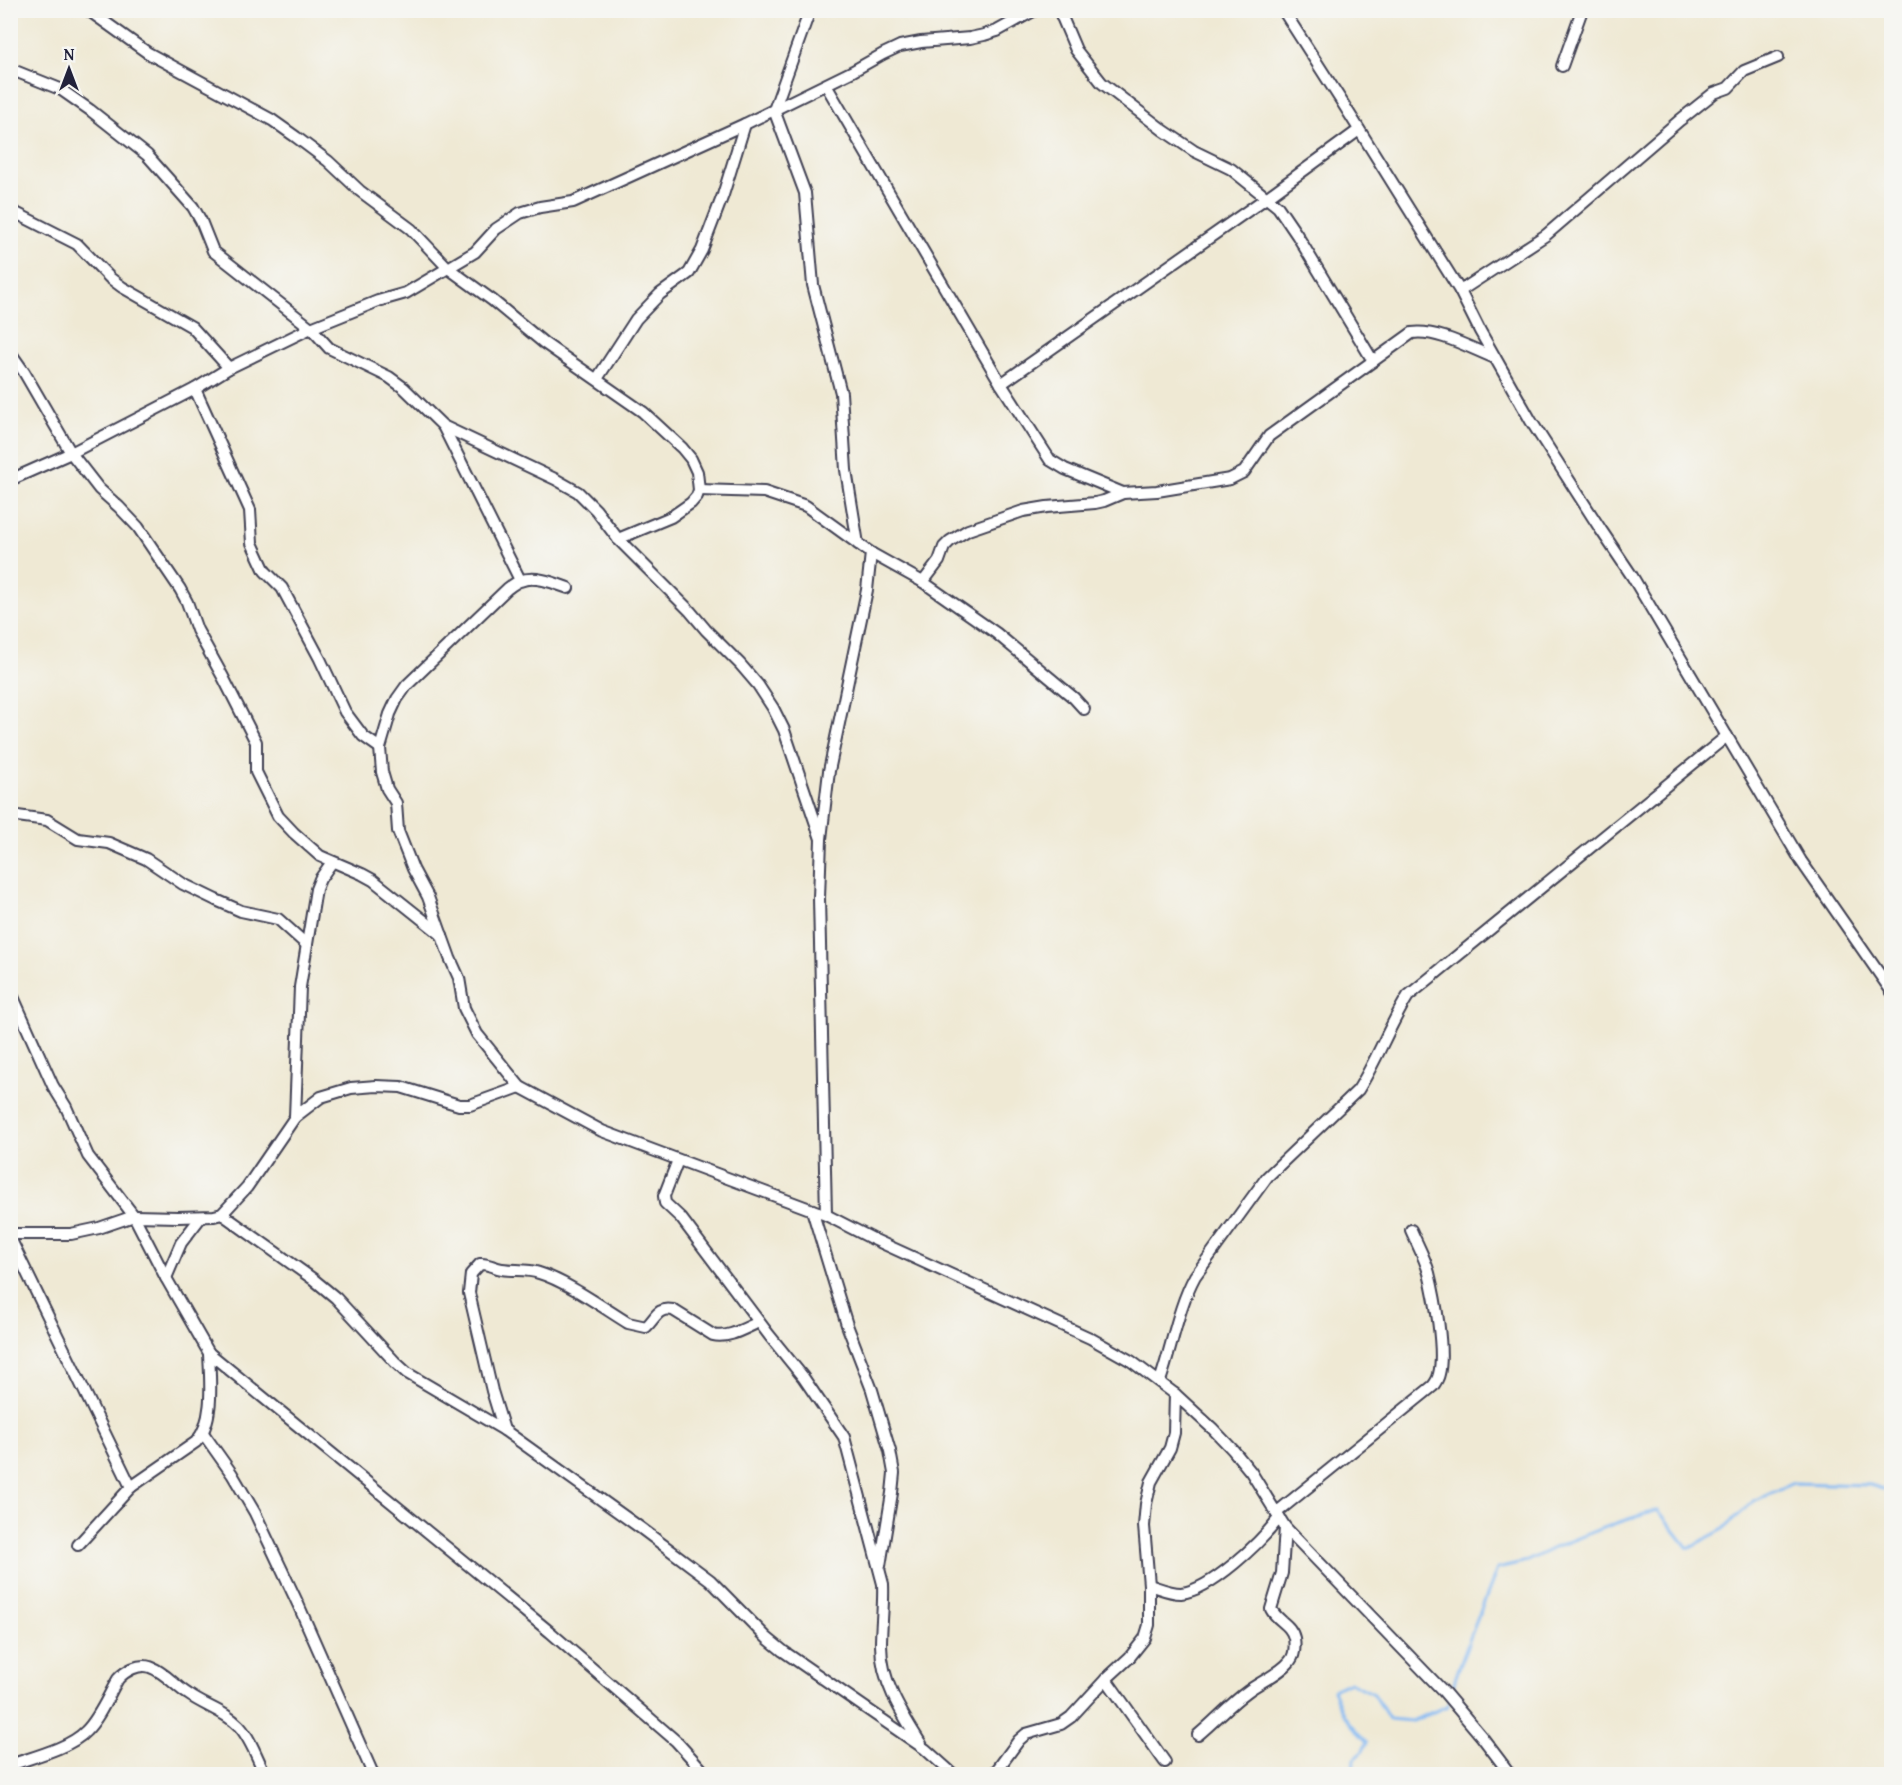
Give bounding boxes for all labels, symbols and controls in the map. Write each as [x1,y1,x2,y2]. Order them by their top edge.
north arrow [39,39,99,99]
text: N [64,42,75,66]

